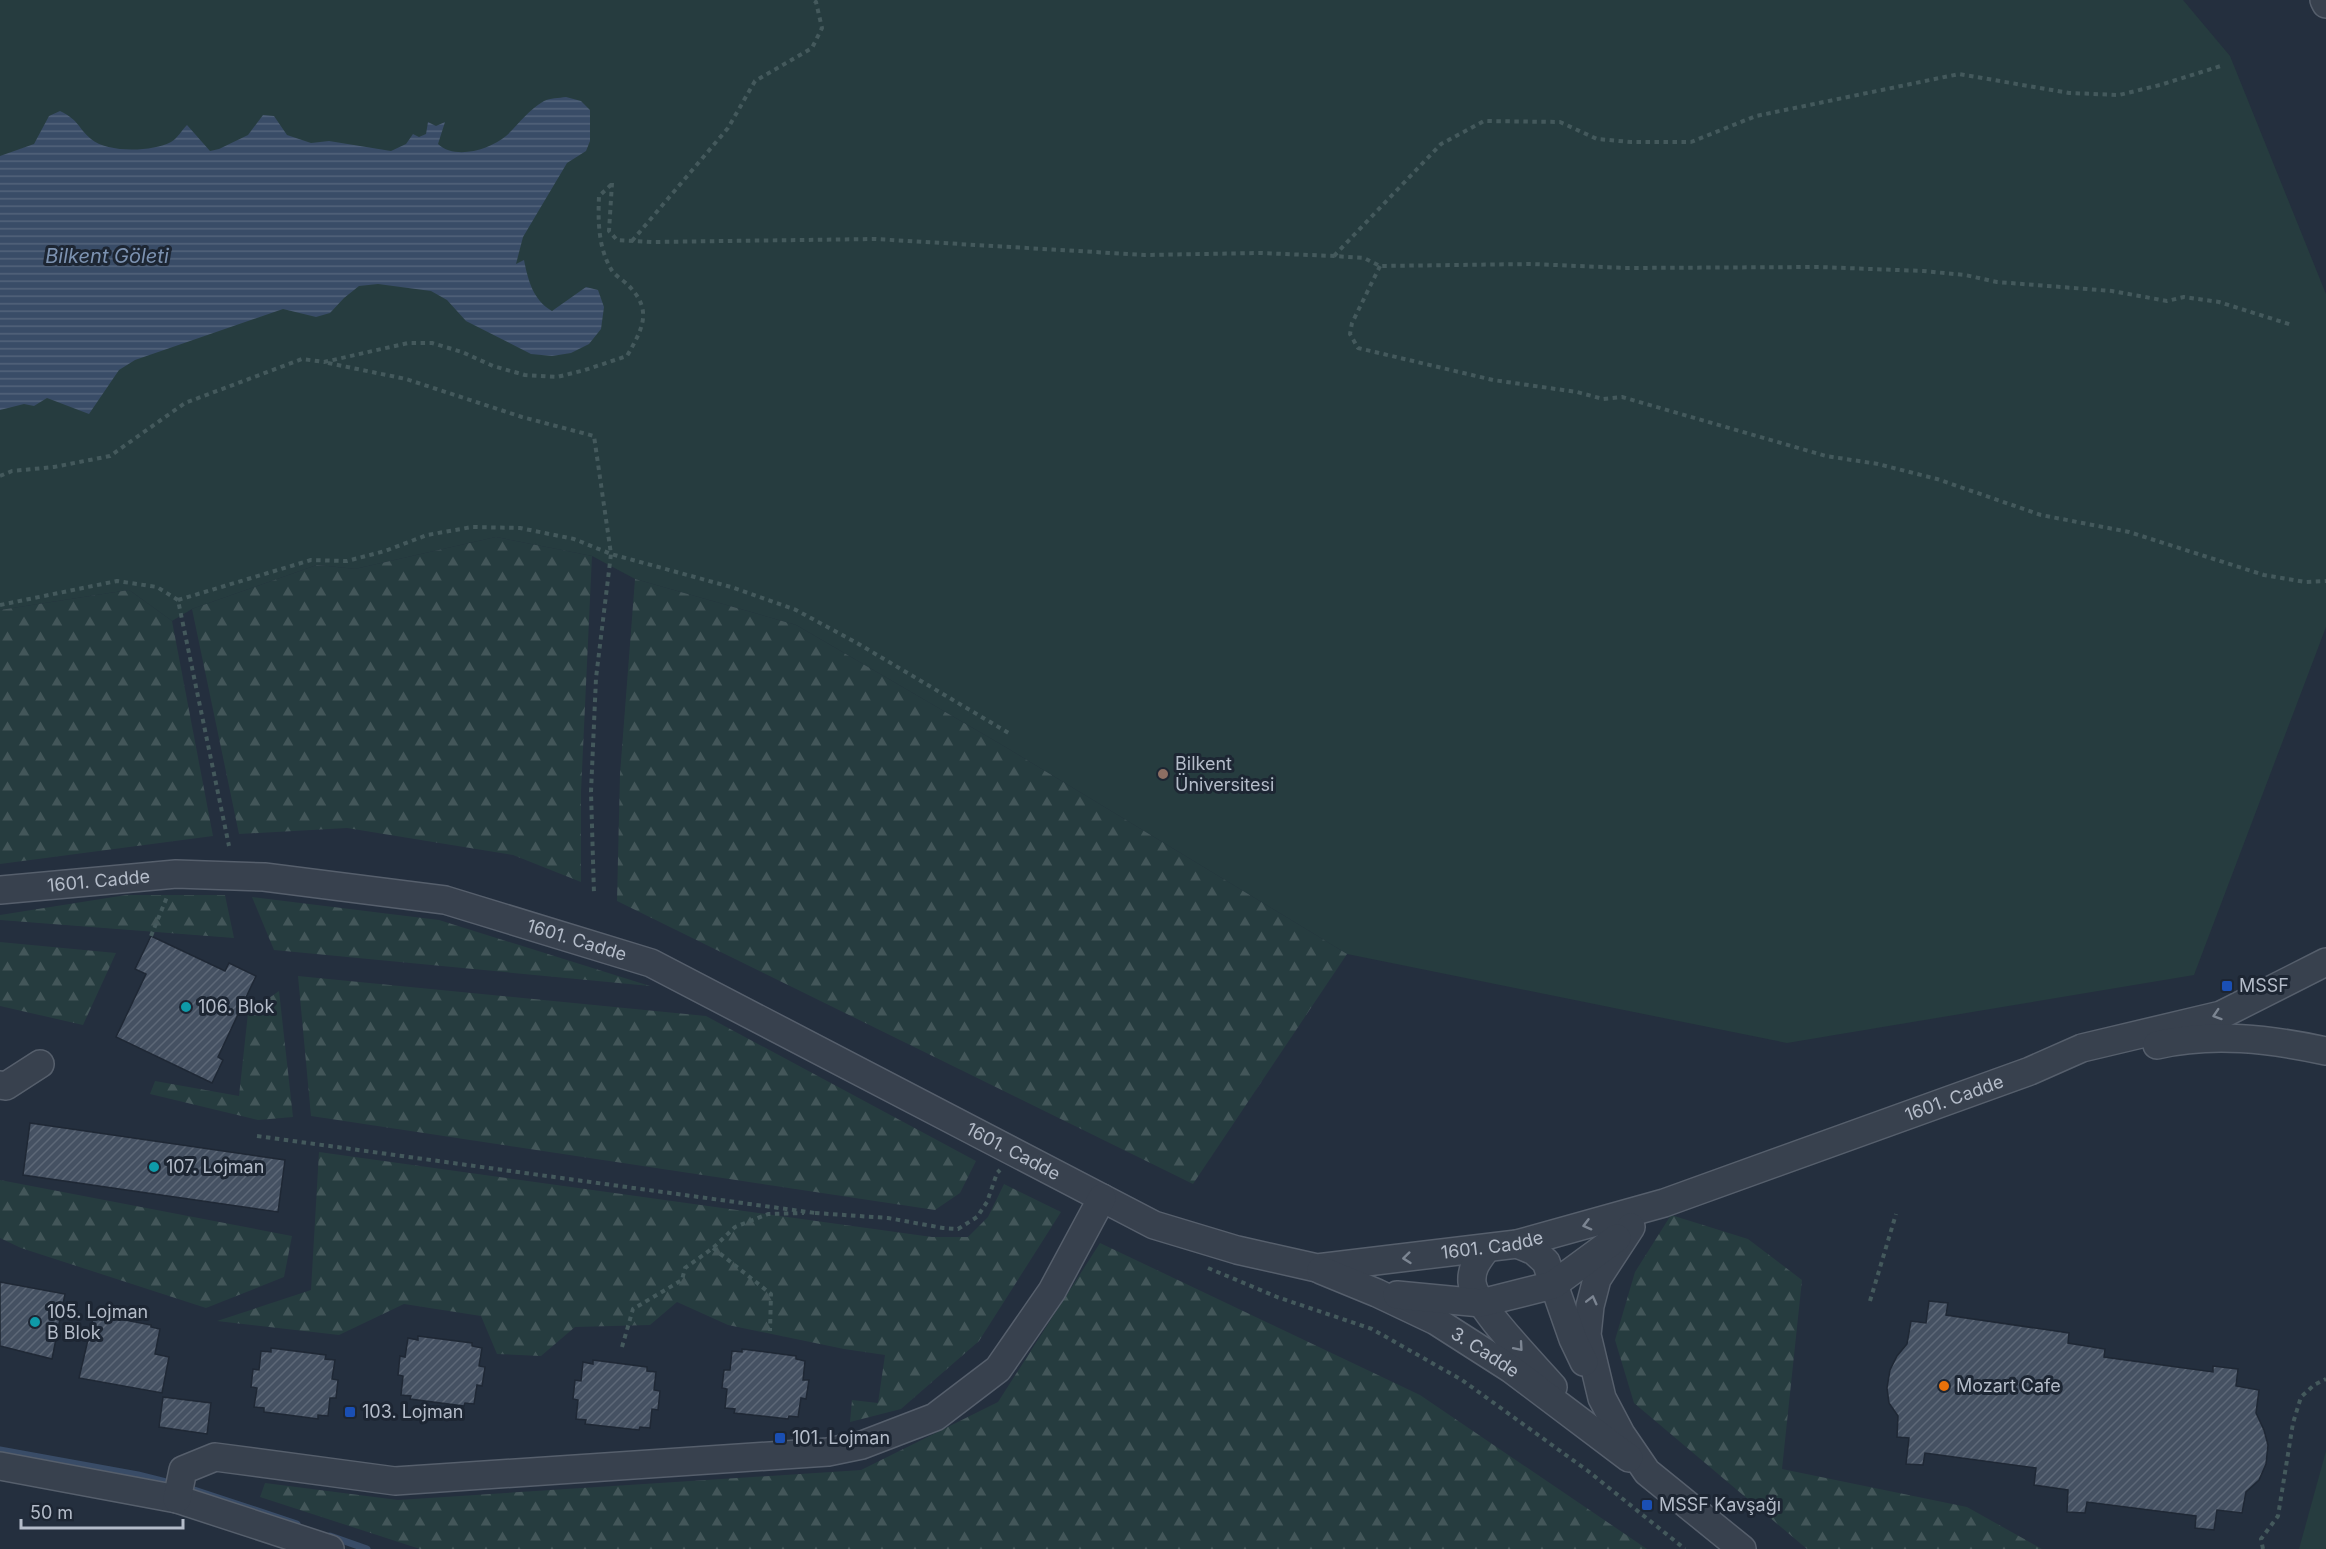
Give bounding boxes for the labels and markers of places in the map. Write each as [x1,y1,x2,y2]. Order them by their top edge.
place label: Bilkent Üniversitesi [1175,753,1274,795]
marker: Bilkent Üniversitesi [1156,767,1170,781]
place label: MSSF [2239,975,2289,996]
marker: MSSF [2220,979,2234,993]
place label: 106. Blok [198,996,274,1017]
marker: 106. Blok [179,1000,193,1014]
place label: 107. Lojman [166,1156,264,1177]
marker: 107. Lojman [147,1160,161,1174]
place label: 105. Lojman B Blok [47,1301,148,1343]
marker: 105. Lojman B Blok [28,1315,42,1329]
place label: Mozart Cafe [1956,1375,2061,1396]
marker: Mozart Cafe [1937,1379,1951,1393]
place label: 103. Lojman [362,1401,463,1422]
marker: 103. Lojman [343,1405,357,1419]
place label: 101. Lojman [792,1427,890,1448]
marker: 101. Lojman [773,1431,787,1445]
place label: MSSF Kavşağı [1659,1494,1781,1515]
marker: MSSF Kavşağı [1640,1498,1654,1512]

